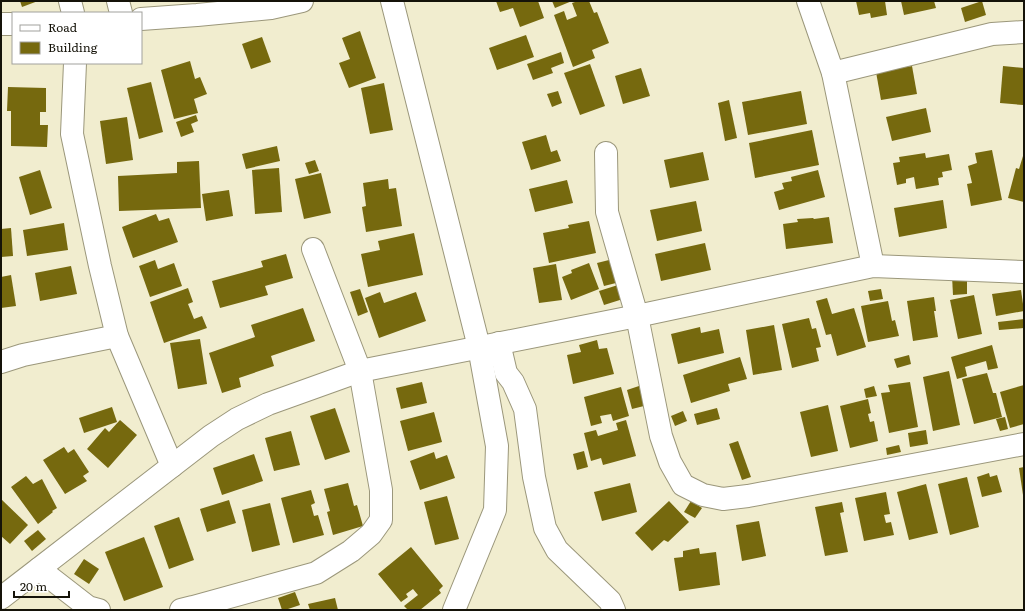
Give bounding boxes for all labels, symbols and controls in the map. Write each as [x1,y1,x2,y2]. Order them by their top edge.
legend [12,12,142,64]
text: Road [48,18,78,36]
text: Building [48,38,98,56]
scale bar [14,573,69,599]
text: 20 m [20,577,47,595]

